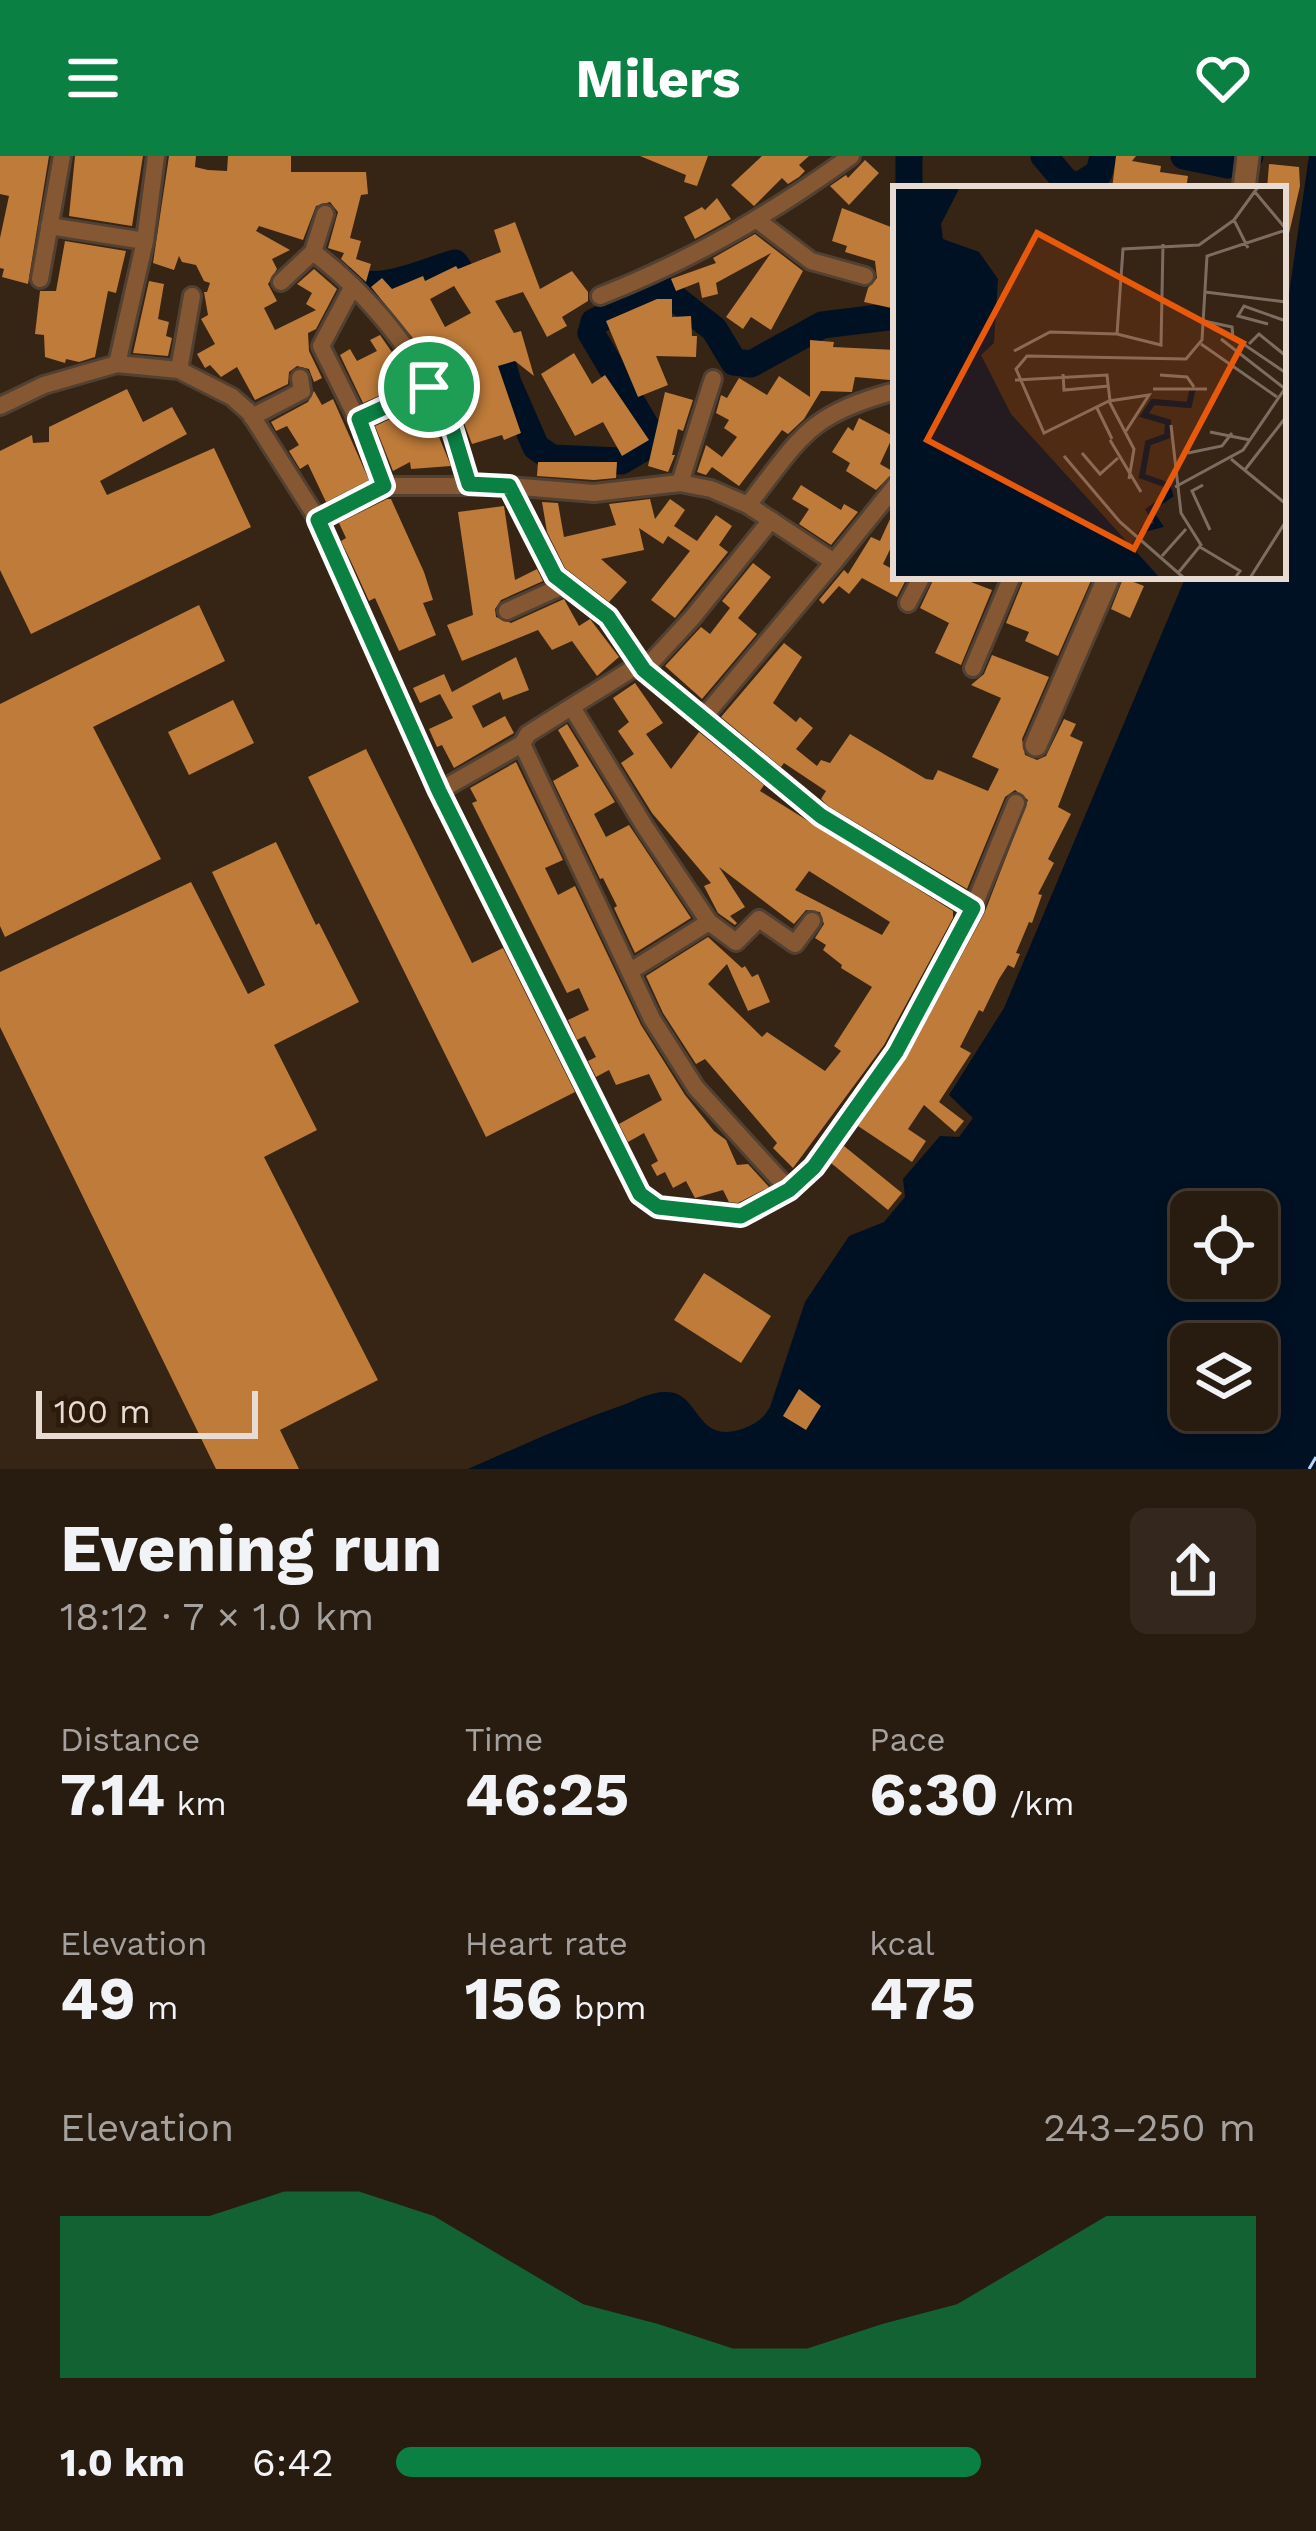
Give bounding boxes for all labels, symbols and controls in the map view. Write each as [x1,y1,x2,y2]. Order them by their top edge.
icon: menu [60,45,126,111]
icon: heart [1190,45,1256,111]
text: Milers [575,47,741,110]
inset map [893,186,1286,579]
pin [378,336,480,438]
icon: arrive [396,354,462,420]
map controls [1170,1191,1278,1431]
button: locate [1170,1191,1278,1299]
button: layers [1170,1323,1278,1431]
scale bar [36,1385,258,1438]
text: 100 m [54,1392,151,1431]
button: share [1130,1508,1256,1634]
text: Evening run [60,1510,442,1587]
text: 18:12 · 7 × 1.0 km [60,1594,374,1639]
text: Distance [60,1720,200,1759]
text: Time [465,1720,543,1759]
text: Pace [869,1720,946,1759]
text: 7.14 [60,1759,165,1830]
text: 46:25 [465,1759,629,1830]
text: 6:30 [869,1759,999,1830]
text: km [165,1784,227,1823]
text: /km [999,1784,1074,1823]
text: Elevation [60,1924,207,1963]
text: Heart rate [465,1924,628,1963]
text: kcal [869,1924,935,1963]
text: 49 [60,1963,136,2034]
text: 156 [465,1963,562,2034]
text: 475 [869,1963,976,2034]
text: m [136,1988,178,2027]
text: bpm [562,1988,647,2027]
text: Elevation [60,2105,234,2150]
text: 243–250 m [1043,2105,1256,2150]
text: 1.0 km [60,2440,185,2485]
text: 6:42 [252,2440,334,2485]

